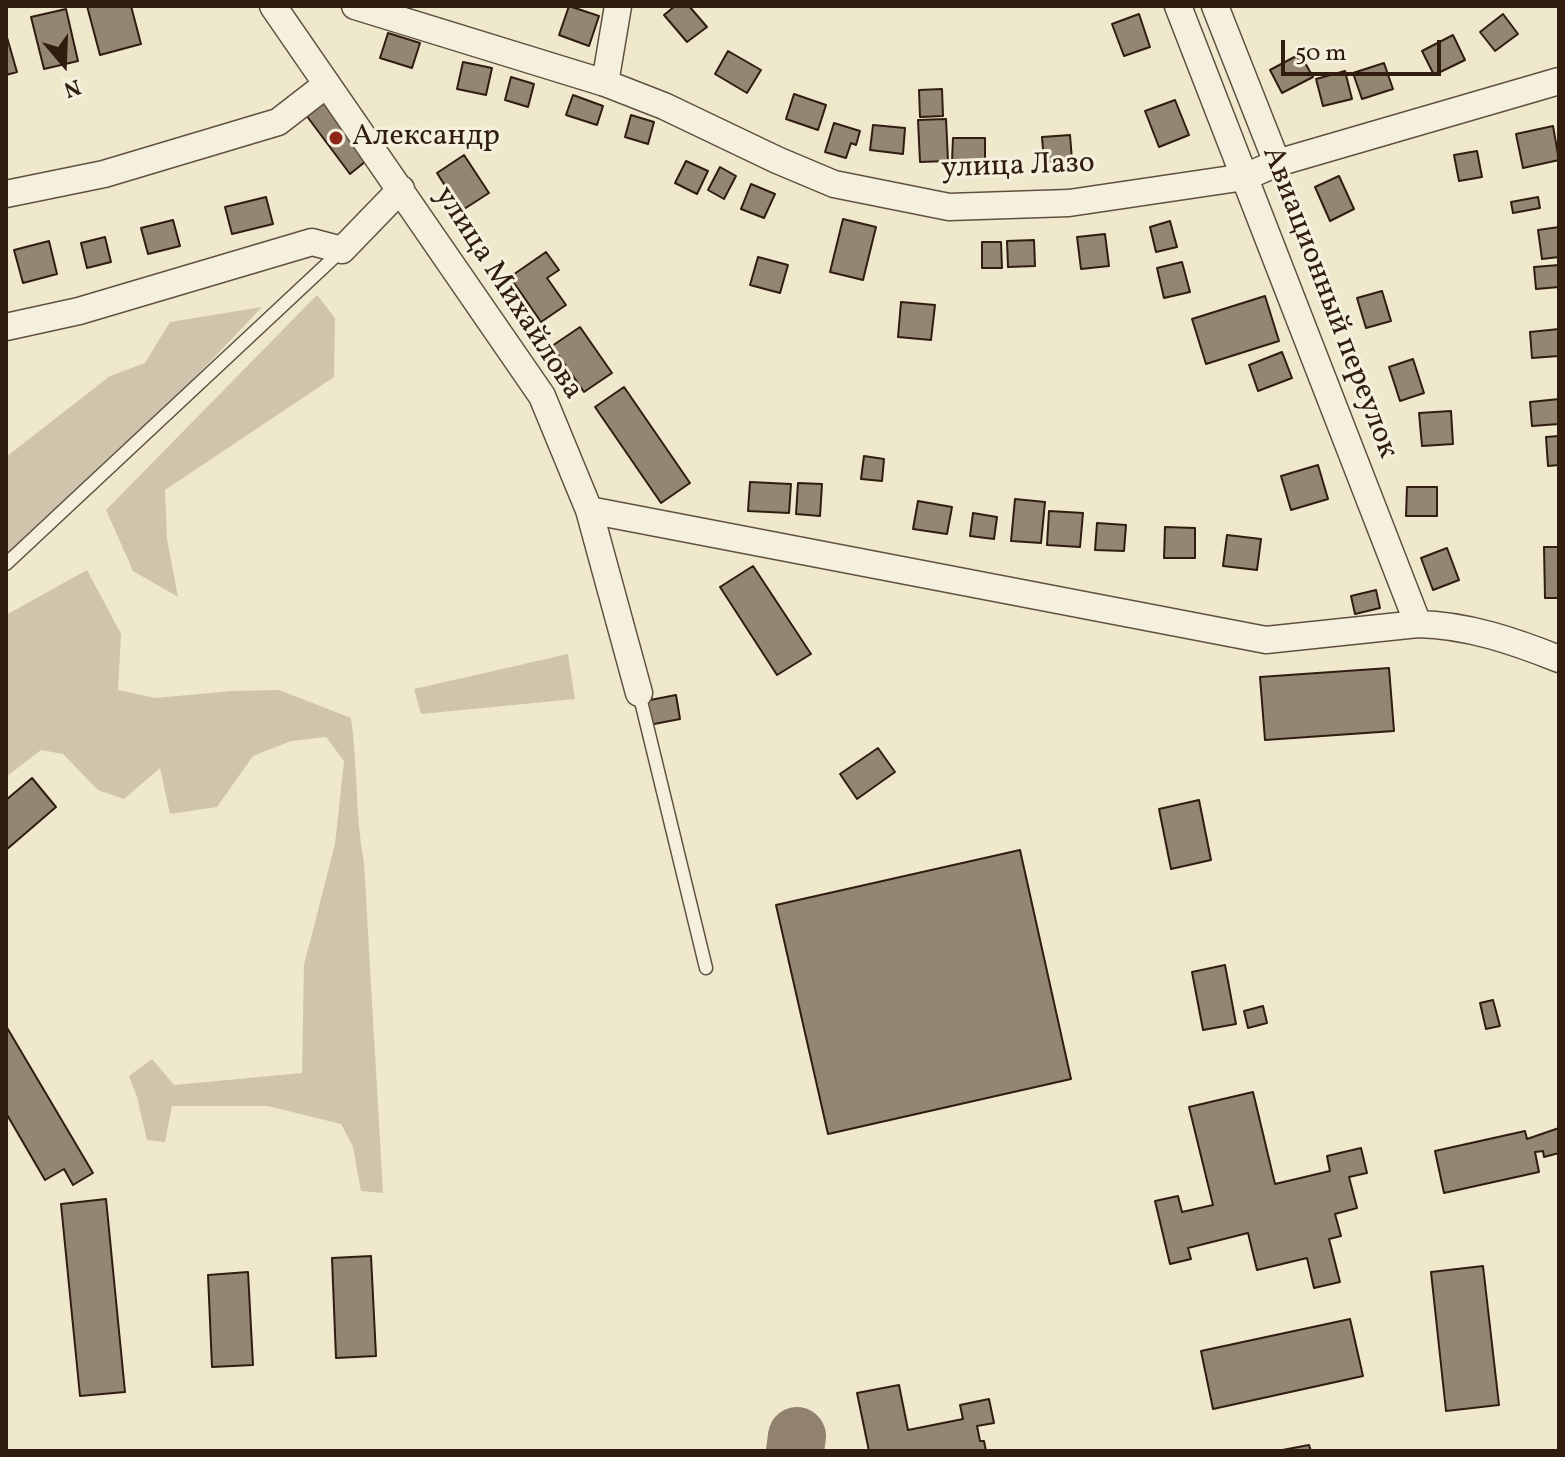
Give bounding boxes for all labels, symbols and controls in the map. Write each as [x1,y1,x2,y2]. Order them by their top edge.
north arrow [24,24,104,104]
scale bar [1285,24,1445,74]
text: 50 m [1295,37,1347,71]
text: N [59,70,85,104]
place label: Александр [352,120,500,156]
marker: Александр [327,129,345,147]
street label: Авиационный переулок [1252,142,1404,464]
street label: улица Лазо [941,147,1095,189]
street label: улица Михайлова [425,181,589,407]

